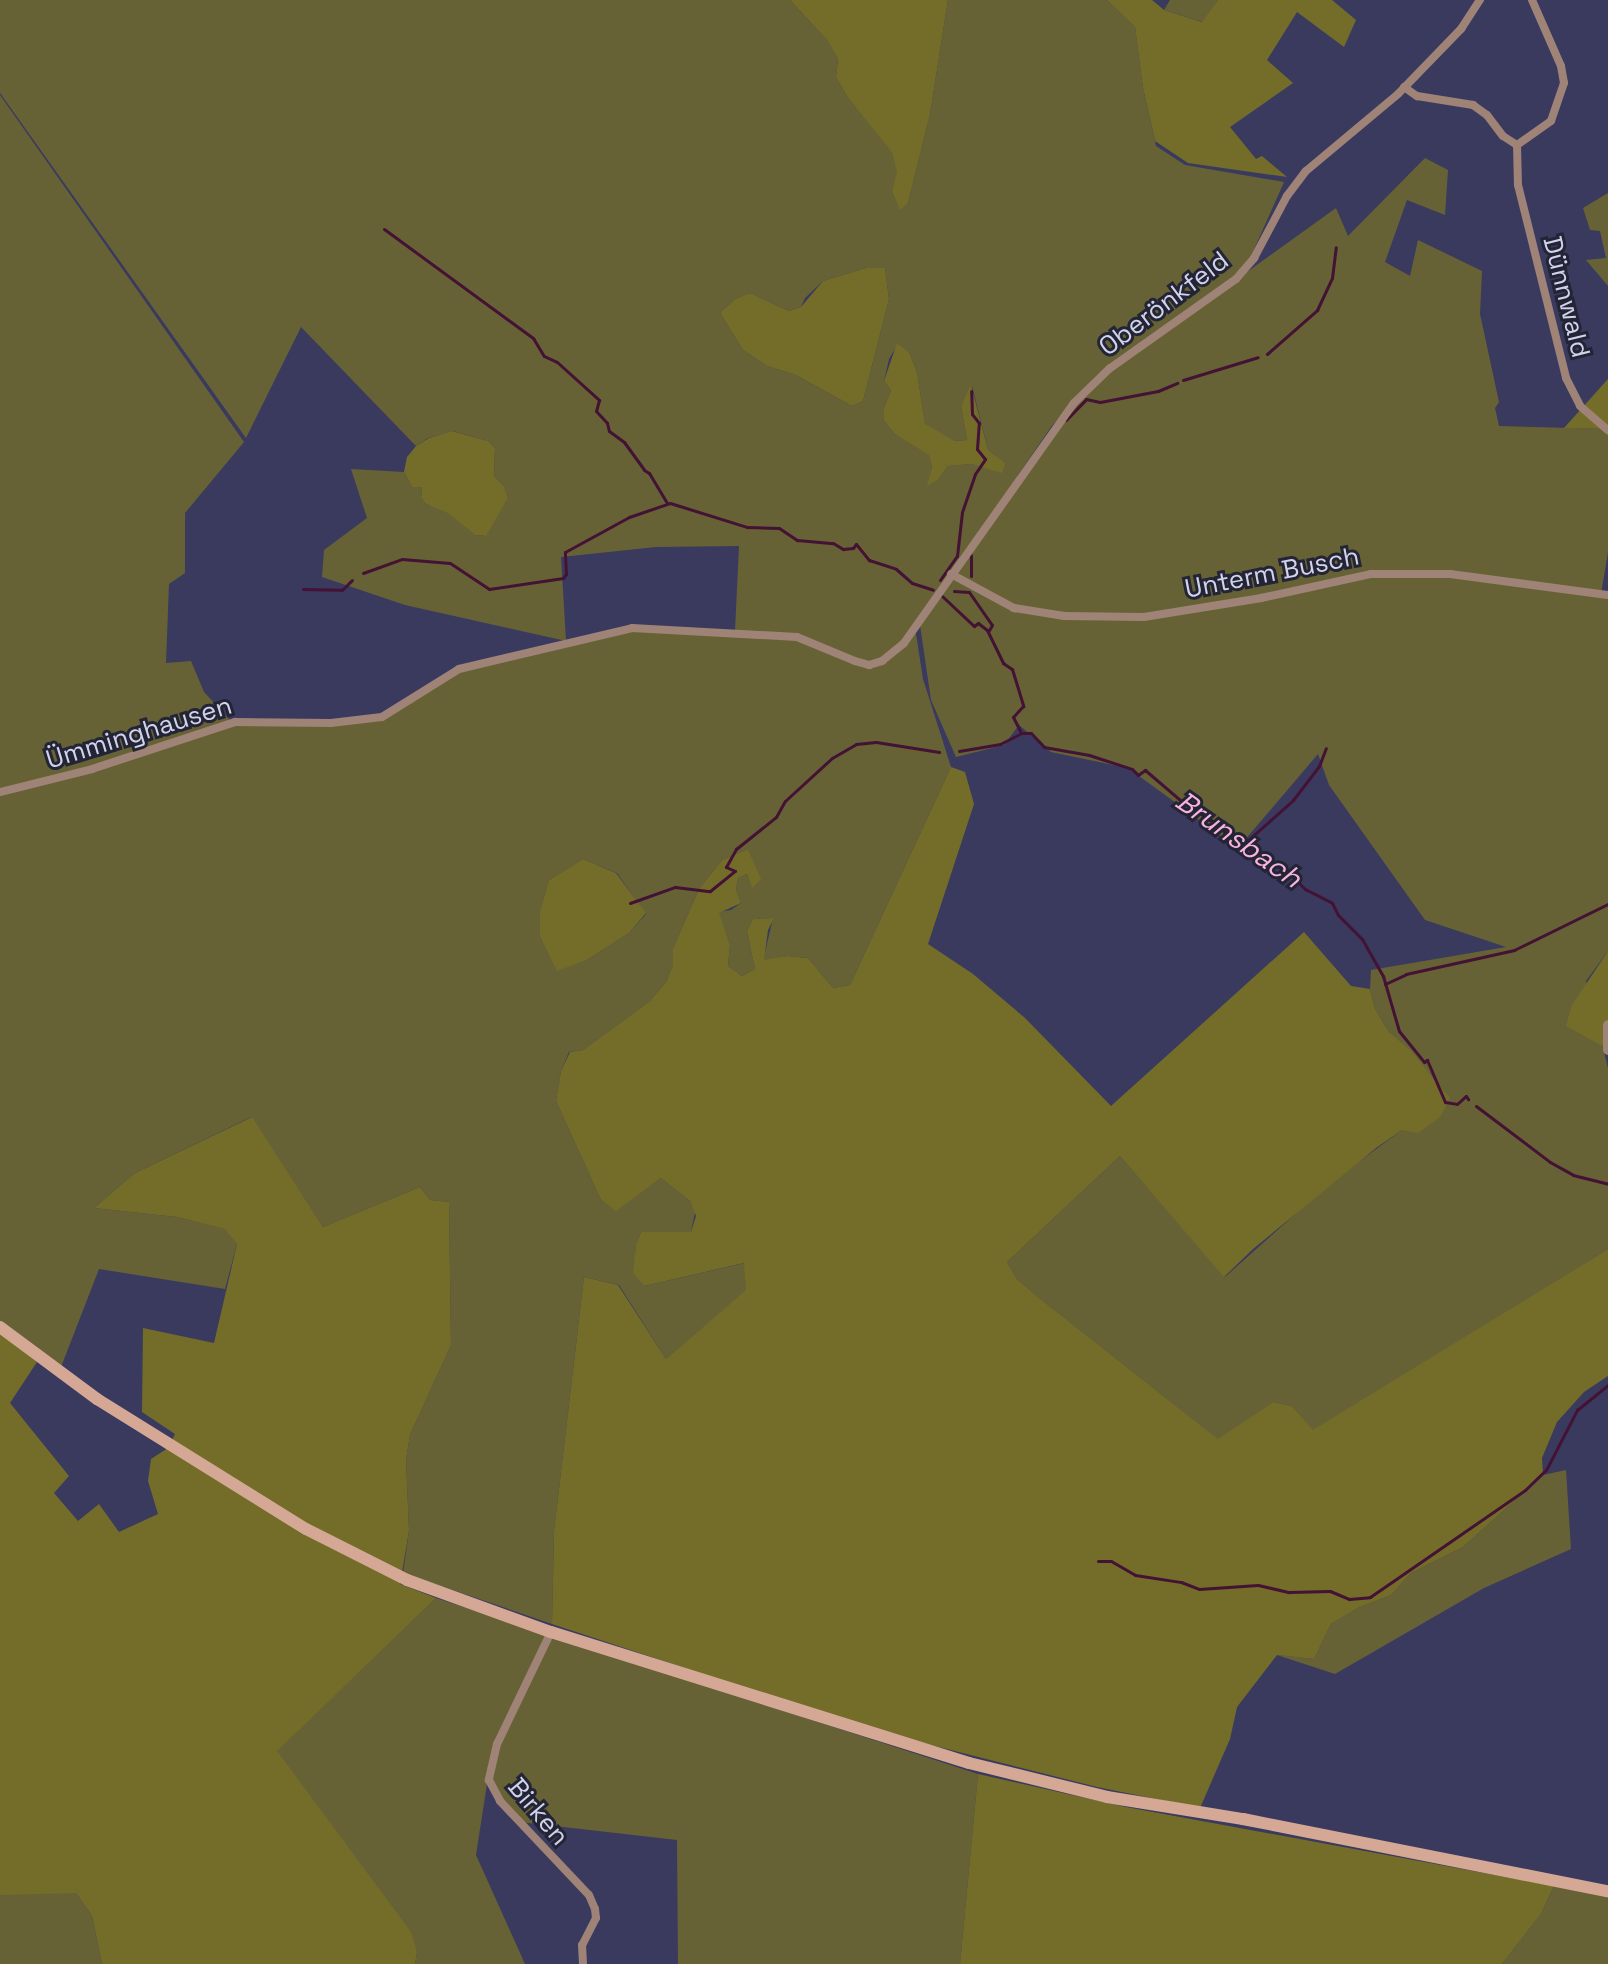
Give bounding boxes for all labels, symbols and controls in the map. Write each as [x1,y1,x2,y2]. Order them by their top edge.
street label: Dünnwald [1536,233,1596,361]
street label: Oberönkfeld [1093,245,1235,363]
street label: Unterm Busch [1182,541,1362,605]
street label: Ümminghausen [42,690,236,776]
water label: Brunsbach [1170,783,1308,895]
street label: Birken [501,1772,575,1852]

